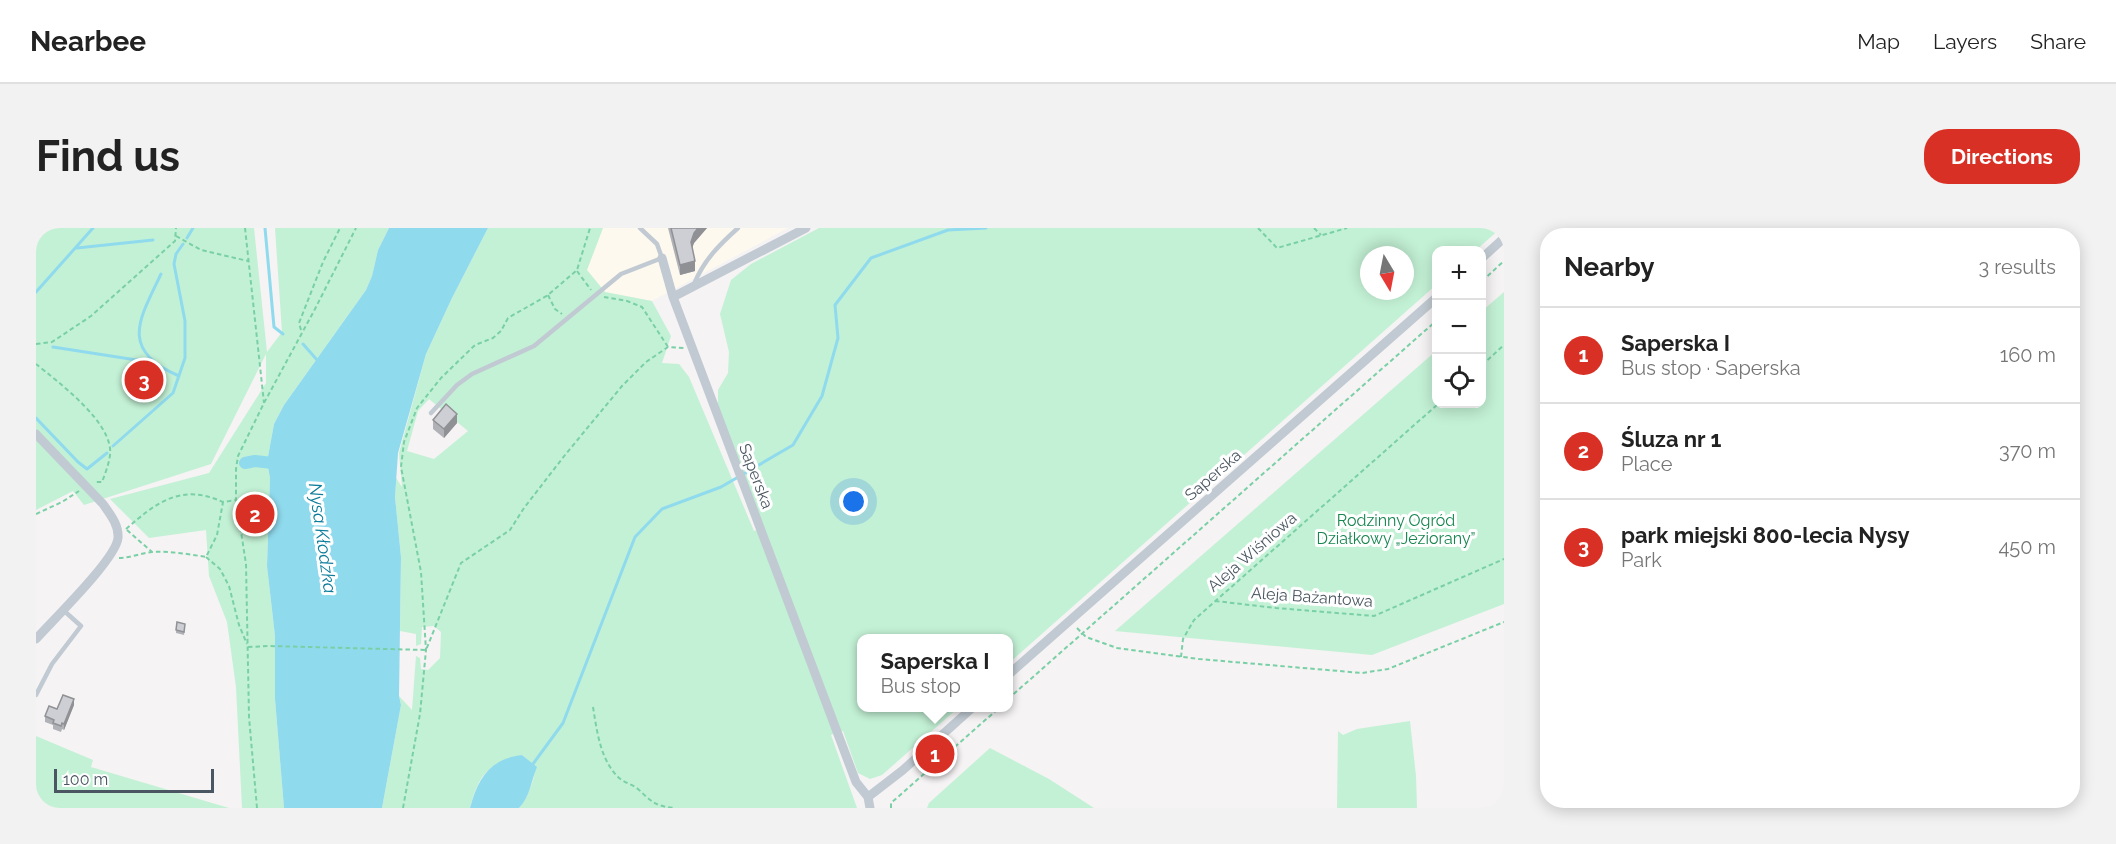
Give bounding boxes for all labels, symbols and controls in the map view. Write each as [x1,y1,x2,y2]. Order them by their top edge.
text: Nearbee [30,25,146,58]
text: Map [1857,29,1900,54]
text: Layers [1933,29,1997,54]
text: Share [2030,29,2086,54]
button: Directions [1924,129,2080,184]
text: Find us [36,132,180,181]
north arrow [1360,246,1414,300]
map controls [1432,246,1486,408]
button: + [1432,246,1486,300]
text: Nearby [1564,252,1654,282]
text: 3 results [1978,255,2056,279]
button: − [1432,300,1486,354]
text: Saperska I [1621,330,1730,356]
text: 1 [1579,343,1588,367]
text: 160 m [2000,343,2056,367]
button: locate [1432,354,1486,408]
text: Bus stop · Saperska [1621,356,1801,380]
pin: 3 [124,358,164,402]
text: Śluza nr 1 [1621,426,1721,452]
text: 2 [1578,439,1589,463]
text: 370 m [1999,439,2056,463]
street label: Saperska [735,441,777,511]
street label: Saperska [1181,445,1245,505]
text: Place [1621,452,1672,476]
water label: Nysa Kłodzka [305,481,341,595]
your location [839,487,868,516]
pin: 2 [236,492,274,536]
street label: Aleja Wiśniowa [1204,508,1300,596]
park label: Rodzinny Ogród Działkowy „Jeziorany” [1316,511,1476,548]
text: park miejski 800-lecia Nysy [1621,522,1910,548]
text: 3 [1578,535,1589,559]
text: 450 m [1998,535,2056,559]
text: Park [1621,548,1662,572]
street label: Aleja Bażantowa [1250,583,1374,611]
popup [857,634,1013,712]
text: Saperska I [881,648,989,674]
text: Bus stop [881,674,961,698]
pin: 1 [916,732,954,776]
scale bar [54,766,214,794]
text: 100 m [63,770,108,789]

